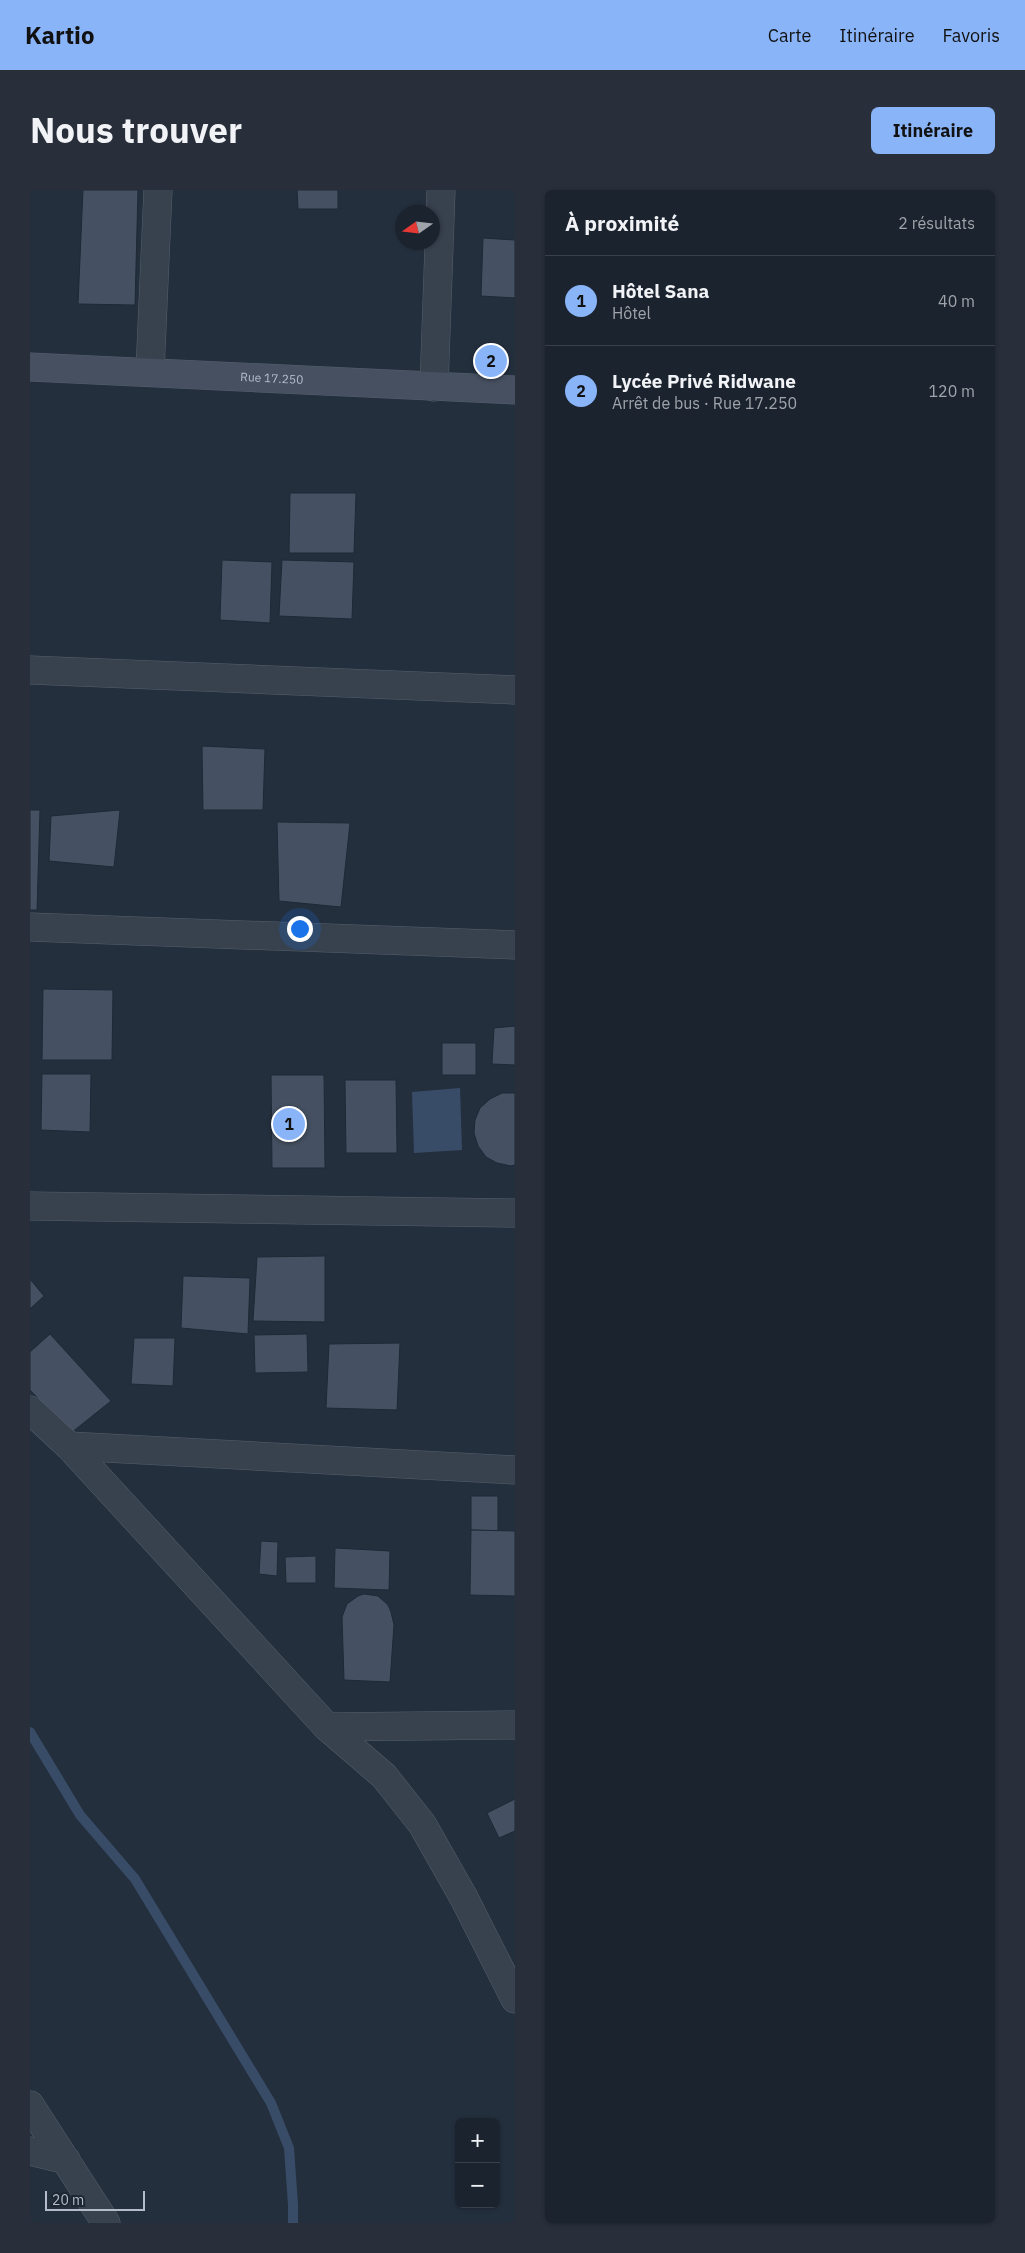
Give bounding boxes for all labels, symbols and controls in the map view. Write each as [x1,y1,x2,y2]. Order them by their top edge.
text: Kartio [25,19,95,51]
text: Carte [768,24,811,47]
text: Itinéraire [839,24,915,47]
text: Favoris [943,24,1000,47]
text: Nous trouver [30,107,242,153]
button: Itinéraire [871,107,995,154]
north arrow [395,205,440,250]
text: À proximité [565,209,679,237]
text: 2 résultats [898,213,975,233]
text: Hôtel Sana [612,279,709,303]
text: 1 [576,291,586,311]
text: 40 m [938,291,975,311]
text: Hôtel [612,303,651,323]
pin: 2 [475,342,507,380]
street label: Rue 17.250 [240,369,304,387]
text: Lycée Privé Ridwane [612,369,796,393]
text: 2 [576,381,586,401]
text: 120 m [928,381,975,401]
text: Arrêt de bus · Rue 17.250 [612,393,797,413]
your location [287,916,313,942]
pin: 1 [273,1105,305,1143]
map controls [455,2118,500,2208]
button: + [455,2118,500,2163]
button: − [455,2163,500,2208]
scale bar [45,2188,145,2211]
text: 20 m [52,2191,84,2209]

